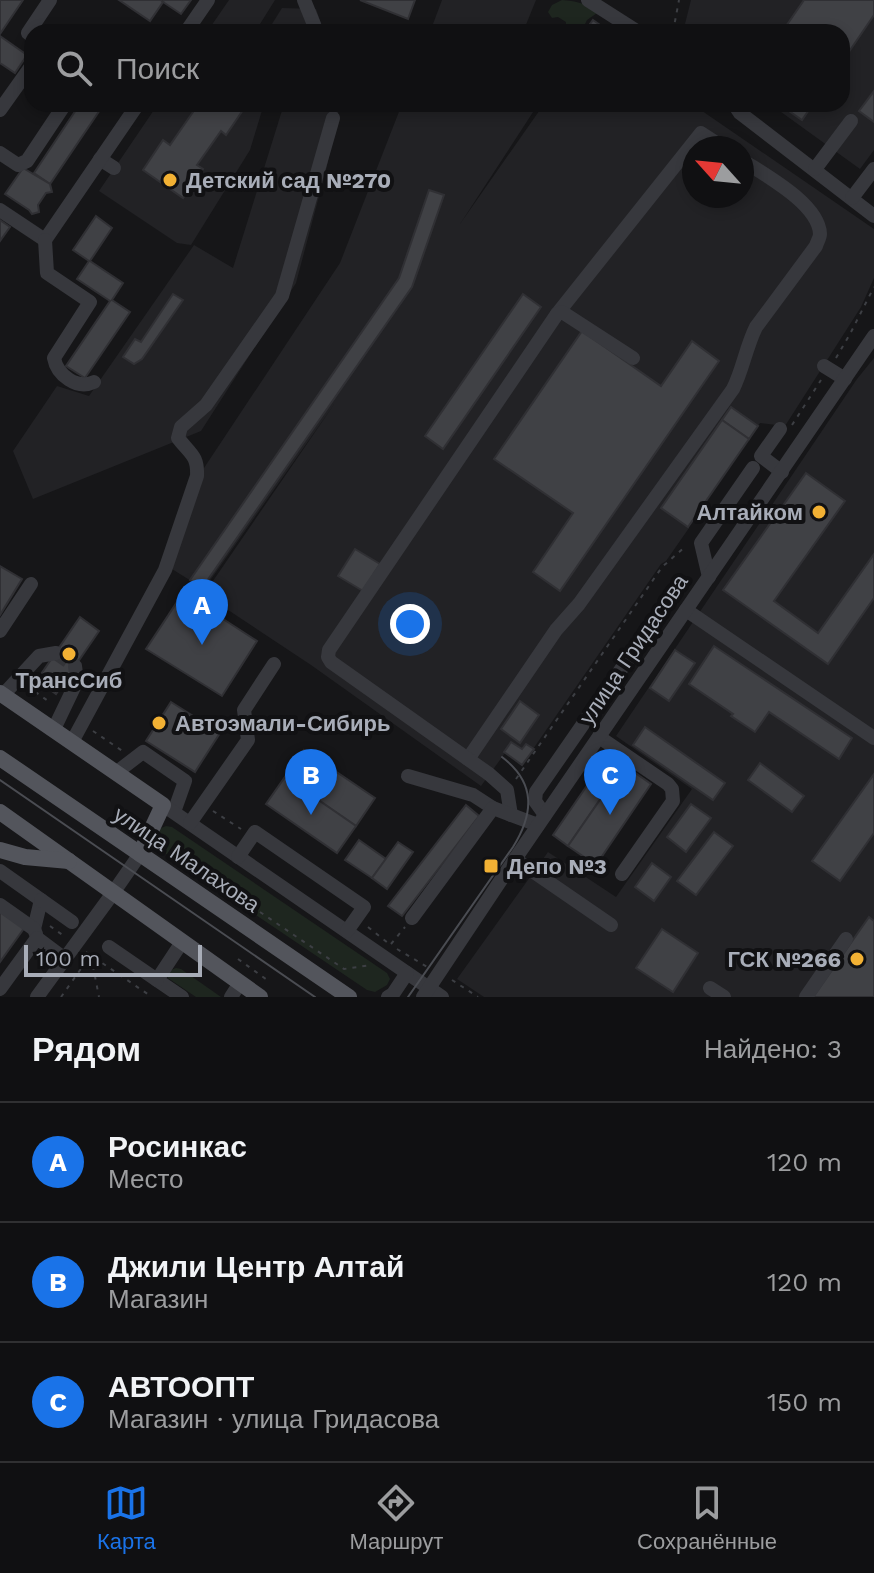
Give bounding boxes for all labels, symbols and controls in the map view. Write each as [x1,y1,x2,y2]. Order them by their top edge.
search box [24,24,850,112]
icon: search [52,46,96,90]
text: Поиск [116,51,199,86]
north arrow [682,136,754,208]
place label: Детский сад №270 [186,168,391,193]
marker: Детский сад №270 [161,171,179,189]
place label: Алтайком [696,500,803,525]
marker: Алтайком [810,503,828,521]
street label: улица Гридасова [574,569,693,729]
pin: A [176,579,228,645]
your location [390,604,430,644]
marker: ТрансСиб [60,645,78,663]
place label: ТрансСиб [16,668,122,693]
place label: Автоэмали-Сибирь [175,711,390,736]
marker: Автоэмали-Сибирь [150,714,168,732]
pin: B [285,749,337,815]
pin: C [584,749,636,815]
street label: улица Малахова [109,801,265,918]
place label: Депо №3 [507,854,607,879]
marker: Депо №3 [482,857,500,875]
scale bar [24,941,202,977]
text: 100 m [36,946,100,971]
place label: ГСК №266 [727,947,841,972]
marker: ГСК №266 [848,950,866,968]
text: Рядом [32,1029,141,1069]
text: Найдено: 3 [704,1034,842,1064]
text: Росинкас [108,1129,247,1164]
text: A [49,1147,67,1177]
text: 120 m [767,1147,842,1177]
text: Место [108,1164,184,1194]
text: Джили Центр Алтай [108,1249,404,1284]
text: B [49,1267,67,1297]
text: 120 m [767,1267,842,1297]
text: Магазин [108,1284,208,1314]
text: АВТООПТ [108,1369,254,1404]
text: C [49,1387,67,1417]
text: 150 m [767,1387,842,1417]
text: Магазин · улица Гридасова [108,1404,439,1434]
tab: Карта [97,1481,156,1555]
tab: Маршрут [350,1481,443,1555]
tab: Сохранённые [637,1481,777,1555]

